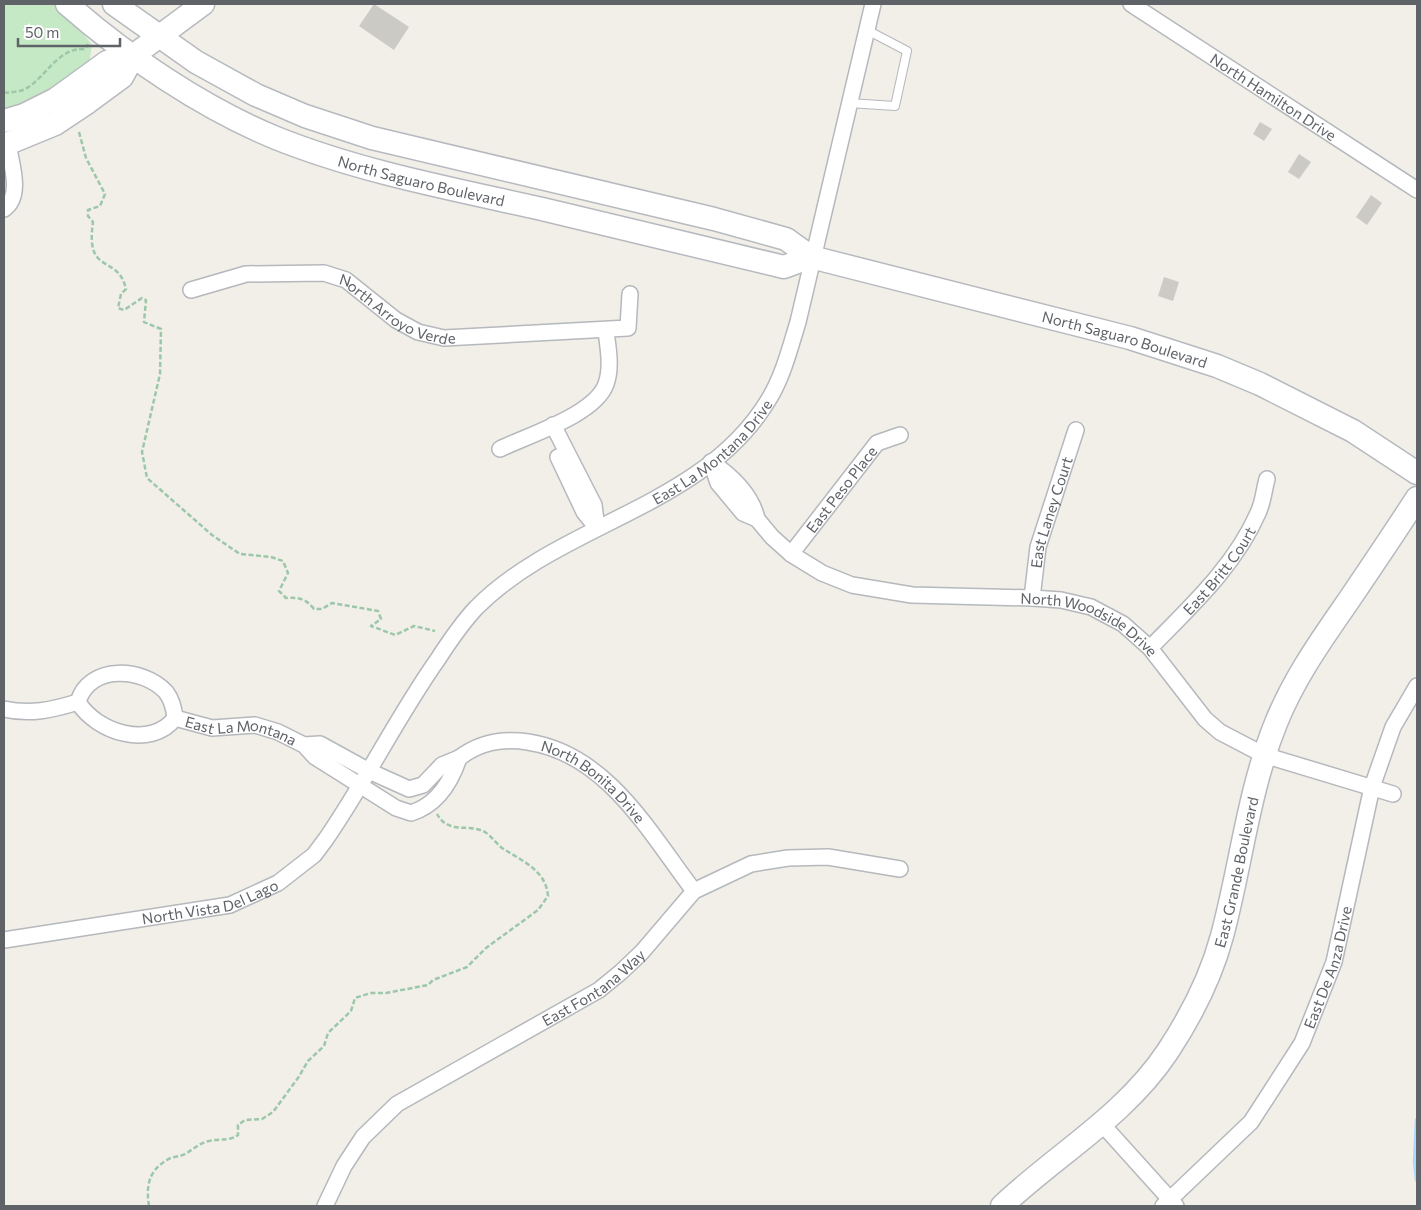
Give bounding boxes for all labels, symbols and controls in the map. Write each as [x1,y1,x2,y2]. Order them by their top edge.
scale bar [18,15,120,47]
text: 50 m [25,23,59,41]
street label: North Hamilton Drive [1207,49,1340,144]
street label: North Saguaro Boulevard [336,151,506,210]
street label: North Arroyo Verde [337,270,456,348]
street label: North Saguaro Boulevard [1040,307,1210,371]
street label: East La Montana Drive [649,396,776,508]
street label: East Peso Place [802,442,880,536]
street label: East Laney Court [1027,454,1076,569]
street label: East Britt Court [1179,523,1259,618]
street label: North Woodside Drive [1020,589,1162,659]
street label: East La Montana [183,712,300,749]
street label: North Bonita Drive [539,736,649,826]
street label: East Grande Boulevard [1210,795,1262,949]
street label: North Vista Del Lago [141,875,281,928]
street label: East De Anza Drive [1300,904,1355,1031]
street label: East Fontana Way [539,945,649,1029]

